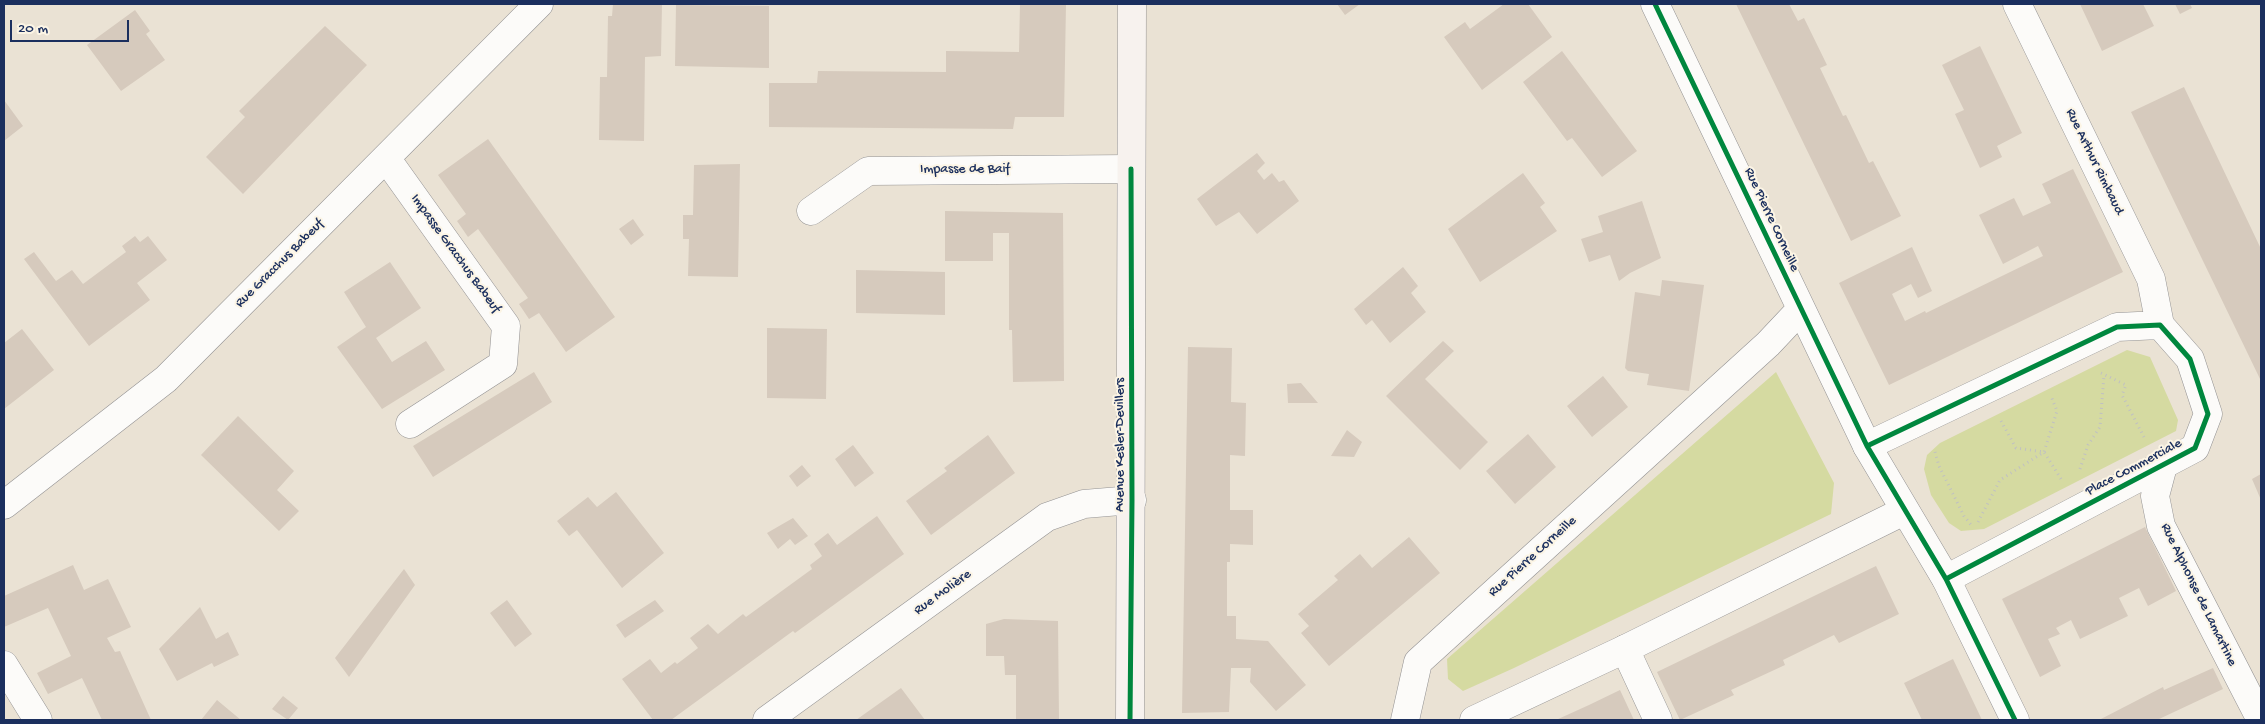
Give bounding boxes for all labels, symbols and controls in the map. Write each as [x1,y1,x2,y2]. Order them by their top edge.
scale bar [12,10,131,42]
text: 20 m [18,20,48,38]
street label: Rue Arthur Rimbaud [2061,106,2127,218]
street label: Impasse de Baif [920,162,1010,178]
street label: Rue Pierre Corneille [1740,165,1802,275]
street label: Impasse Gracchus Babeuf [406,191,504,317]
street label: Rue Gracchus Babeuf [232,216,328,312]
street label: Avenue Kesler-Devillers [1113,378,1129,512]
street label: Place Commerciale [2083,436,2185,500]
street label: Rue Pierre Corneille [1485,513,1581,601]
street label: Rue Alphonse de Lamartine [2156,521,2240,669]
street label: Rue Molière [911,567,975,619]

